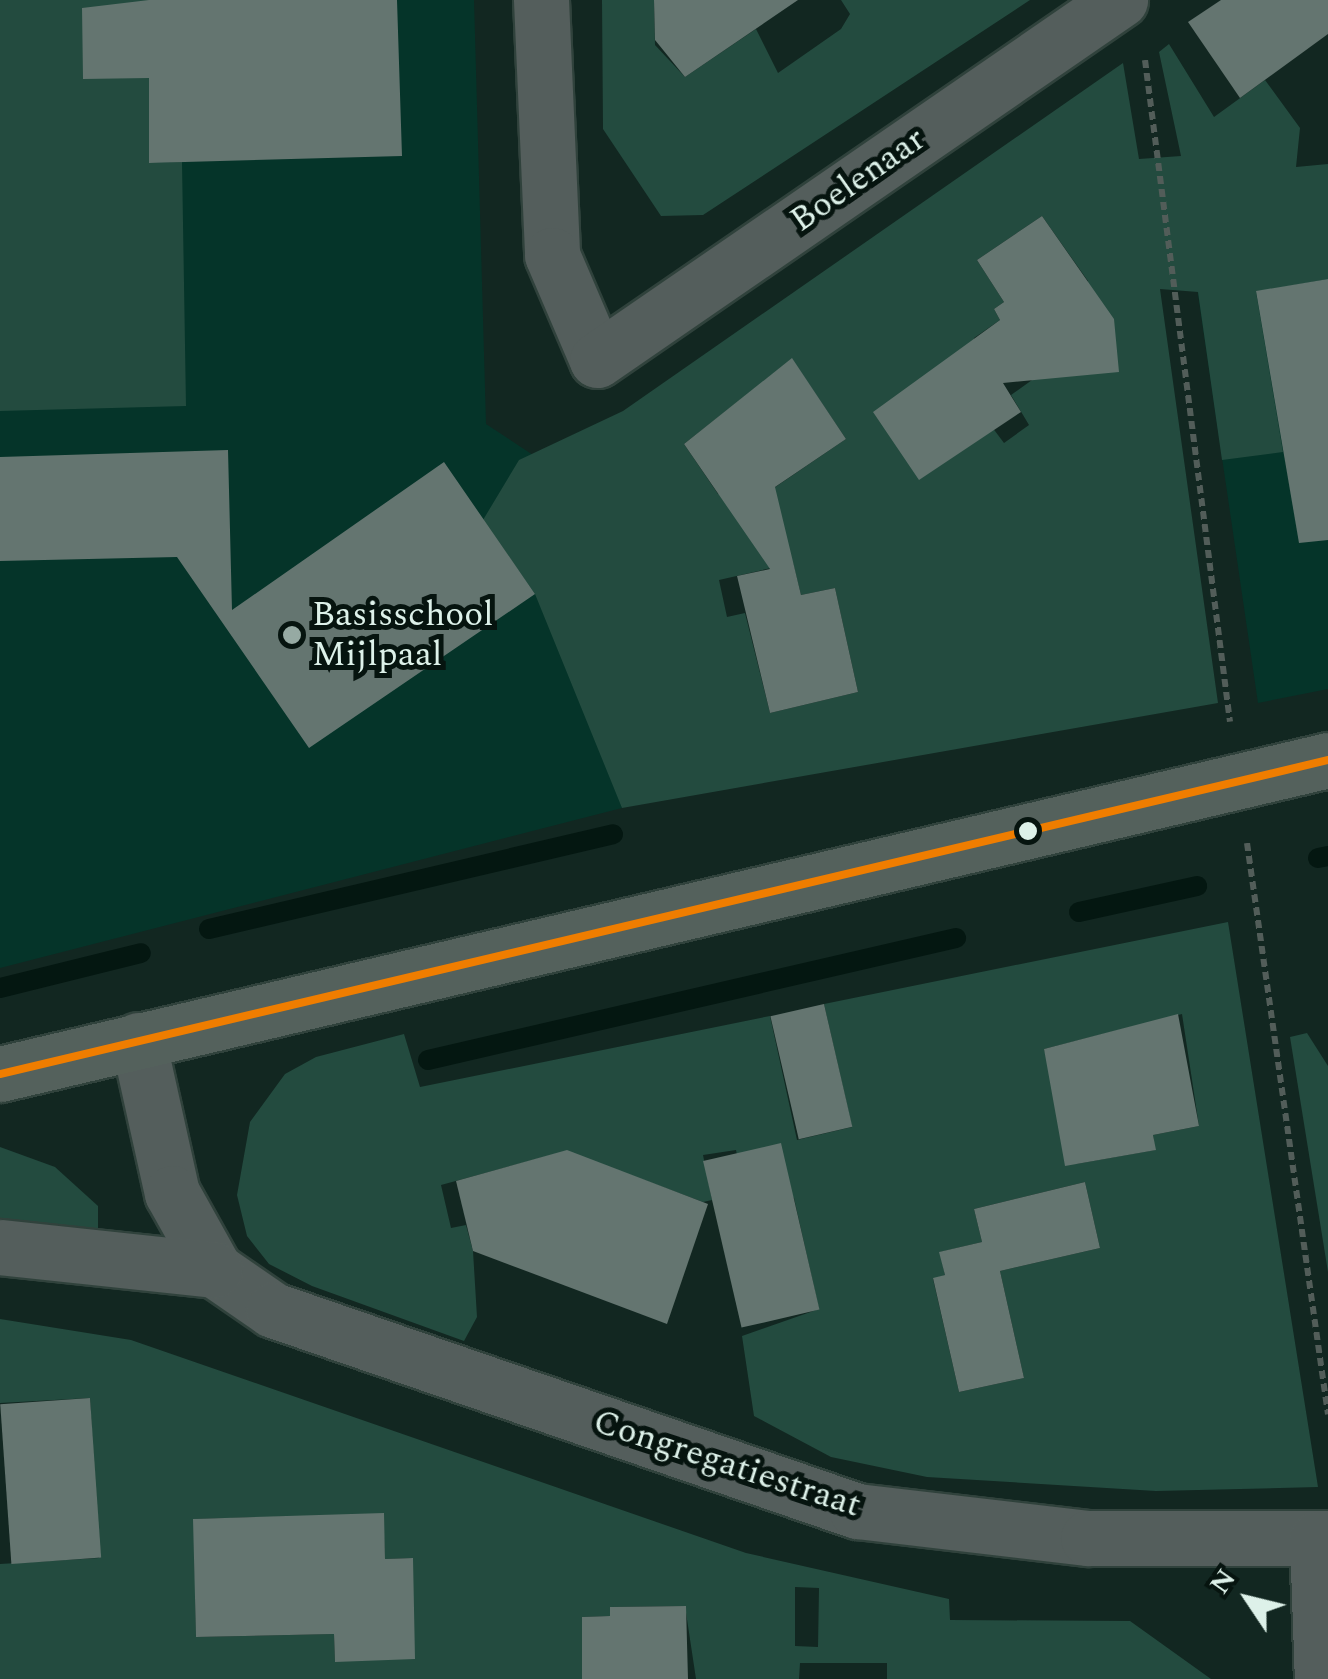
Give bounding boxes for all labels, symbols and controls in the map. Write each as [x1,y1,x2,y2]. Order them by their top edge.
street label: Boelenaar [782,118,934,242]
place label: Basisschool Mijlpaal [312,594,494,676]
marker: Basisschool Mijlpaal [281,624,303,646]
unlabelled marker [1018,821,1038,841]
street label: Congregatiestraat [588,1401,866,1527]
north arrow [1198,1549,1298,1649]
text: N [1199,1560,1247,1603]

